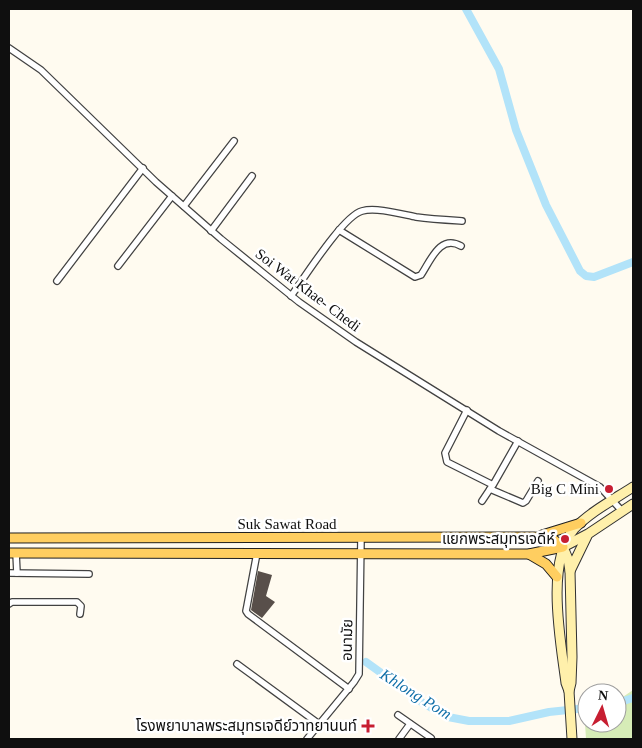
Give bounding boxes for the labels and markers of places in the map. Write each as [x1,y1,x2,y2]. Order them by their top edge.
place label: Big C Mini [531,481,599,497]
marker: Big C Mini [603,483,615,495]
place label: แยกพระสมุทรเจดีห์ [442,531,555,548]
marker: แยกพระสมุทรเจดีห์ [559,533,571,545]
place label: โรงพยาบาลพระสมุทรเจดีย์วาทยานนท์ [136,718,357,735]
marker: โรงพยาบาลพระสมุทรเจดีย์วาทยานนท์ [361,719,375,733]

